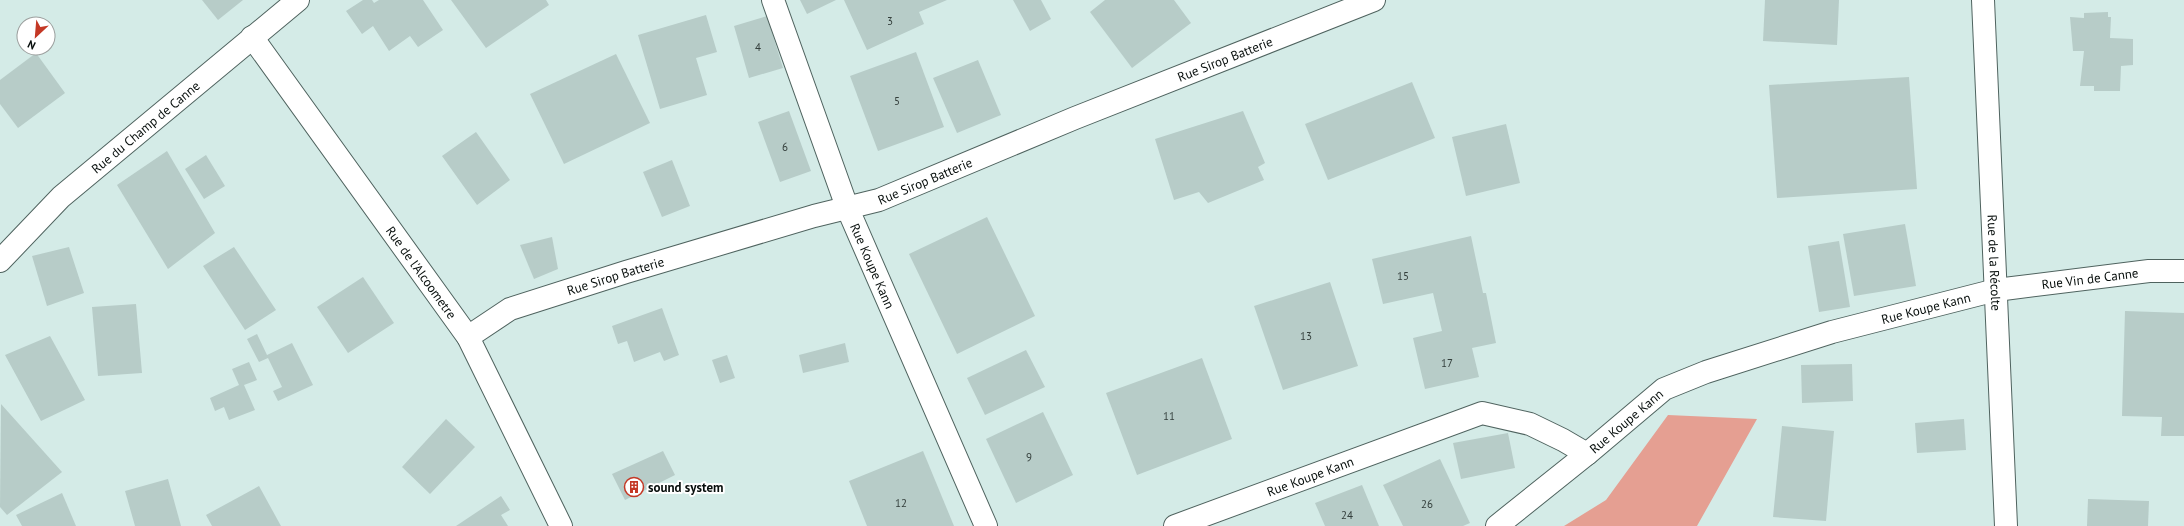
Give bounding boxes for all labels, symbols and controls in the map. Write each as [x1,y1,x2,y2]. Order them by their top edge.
house number: 3 [887,14,893,28]
north arrow [16,16,56,56]
street label: Rue Sirop Batterie [1175,33,1275,86]
text: N [25,37,38,53]
house number: 4 [755,40,761,54]
street label: Rue du Champ de Canne [88,77,203,177]
house number: 5 [894,94,900,108]
house number: 6 [782,140,788,154]
street label: Rue Sirop Batterie [875,154,975,209]
street label: Rue de la Récolte [1983,214,2005,311]
street label: Rue Koupe Kann [846,221,898,311]
street label: Rue de l'Alcoometre [382,223,460,322]
street label: Rue Sirop Batterie [565,253,666,299]
street label: Rue Vin de Canne [2041,264,2139,293]
house number: 15 [1397,269,1409,283]
street label: Rue Koupe Kann [1880,289,1972,328]
house number: 13 [1300,329,1312,343]
house number: 17 [1441,356,1453,370]
street label: Rue Koupe Kann [1586,385,1667,457]
house number: 11 [1163,409,1175,423]
house number: 9 [1026,450,1032,464]
street label: Rue Koupe Kann [1264,453,1356,500]
building icon: sound system [623,476,645,498]
place label: sound system [648,479,724,496]
house number: 12 [895,496,907,510]
house number: 26 [1421,497,1433,511]
house number: 24 [1341,508,1353,522]

